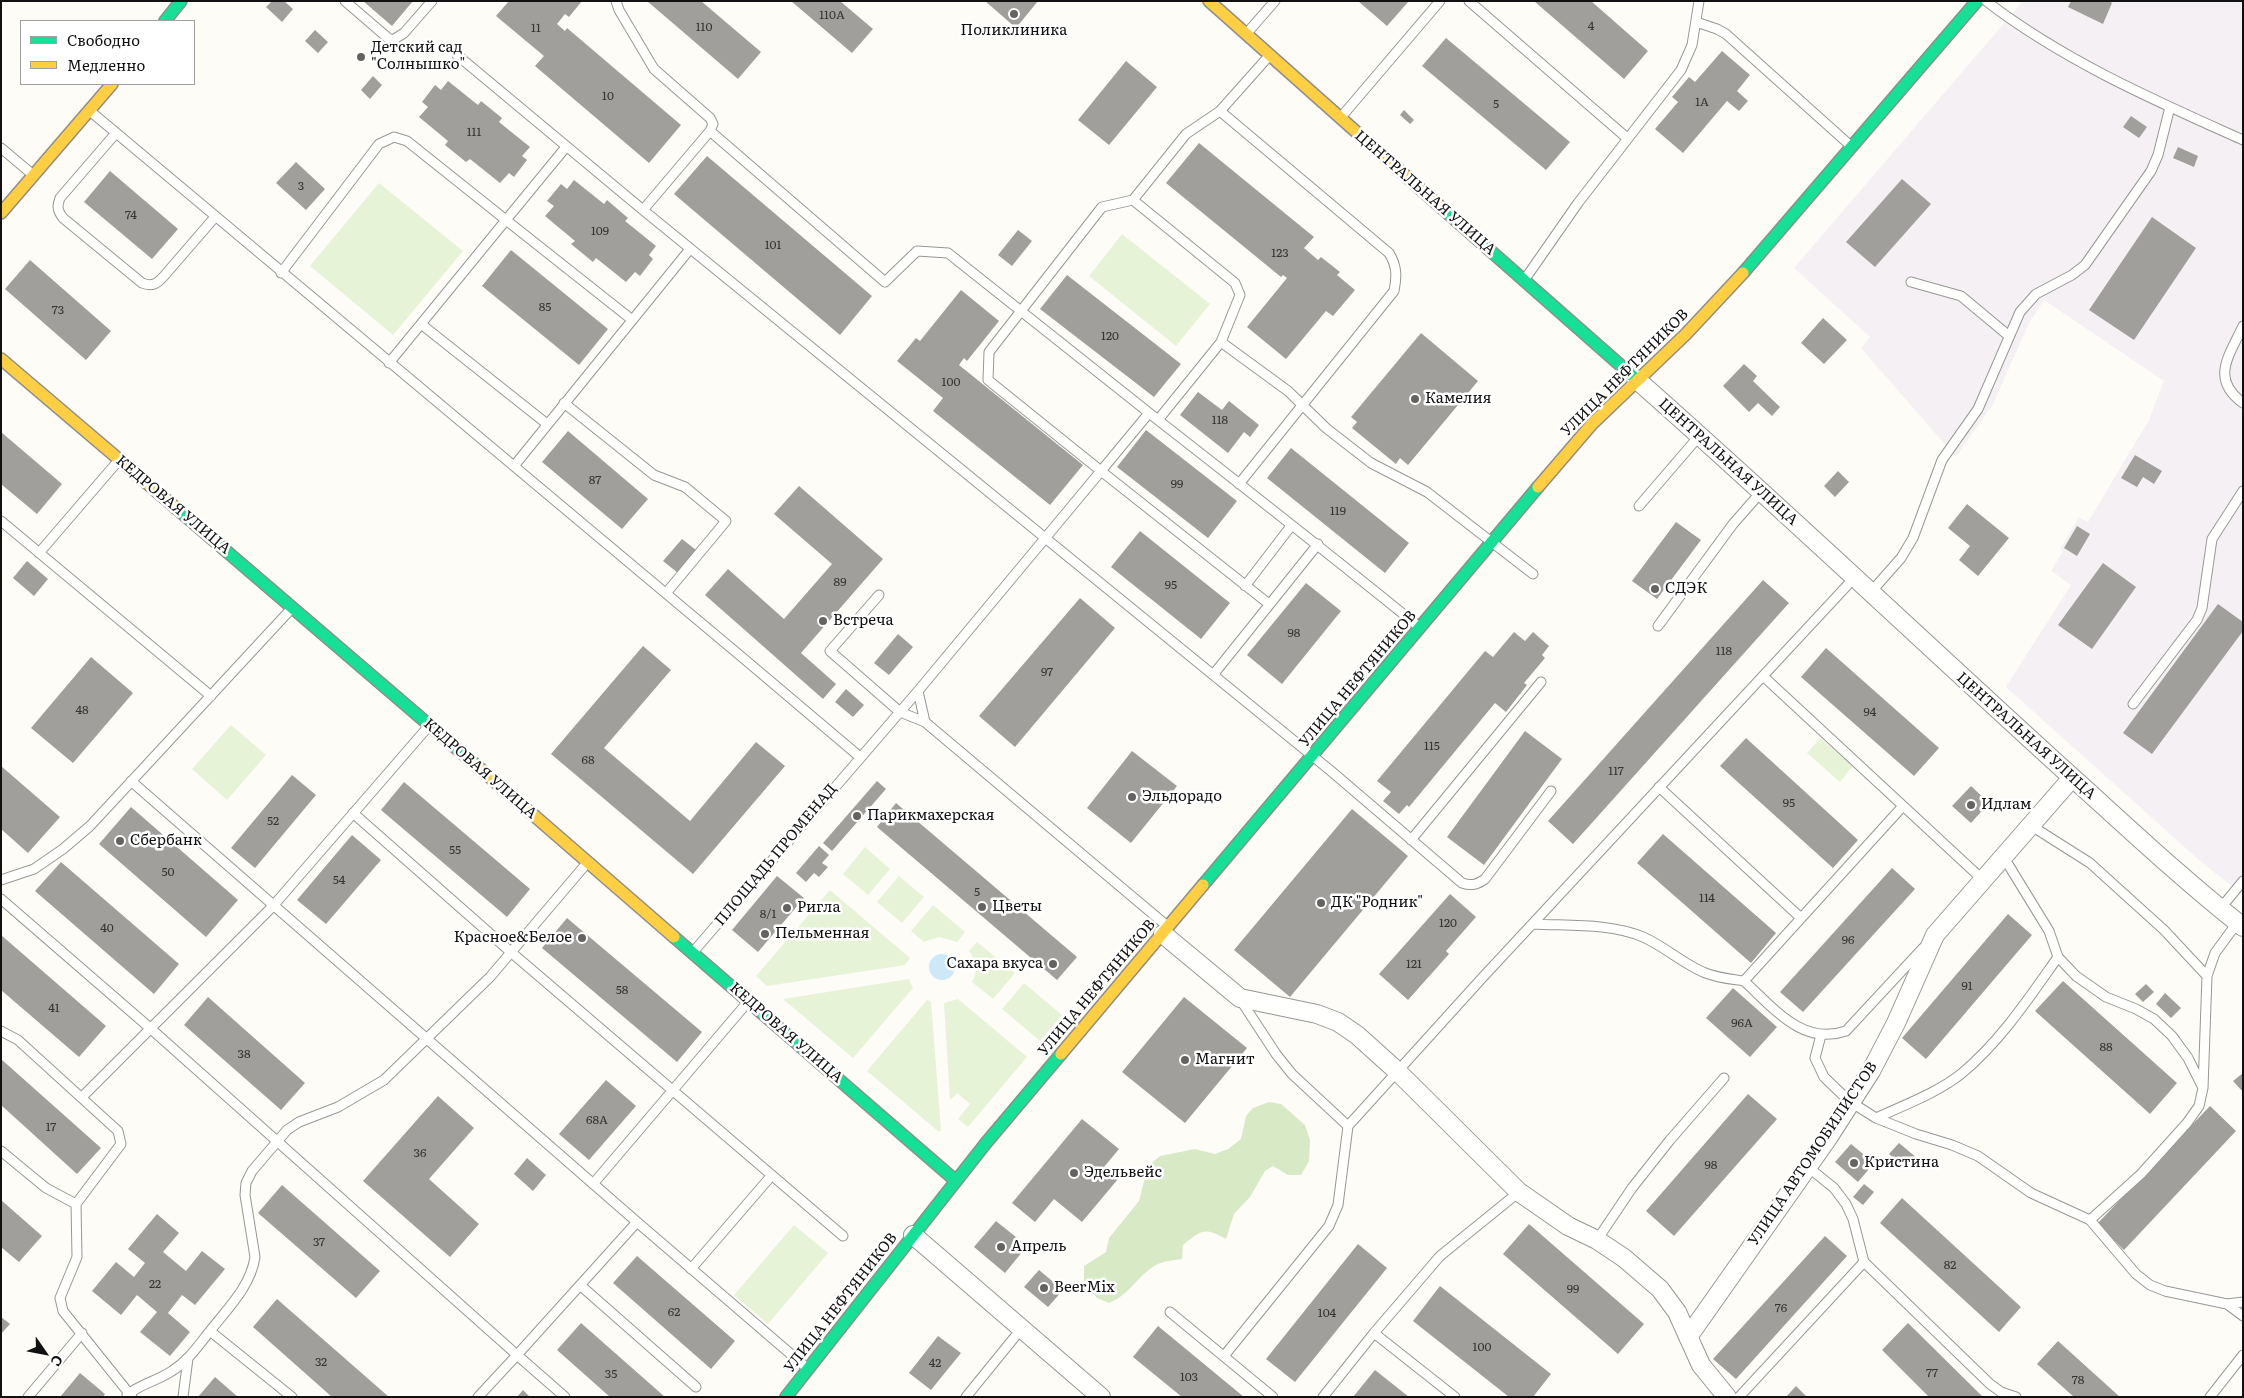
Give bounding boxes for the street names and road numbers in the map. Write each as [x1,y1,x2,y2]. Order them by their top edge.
street label: ЦЕНТРАЛЬНАЯ УЛИЦА [1351,127,1499,259]
street label: УЛИЦА НЕФТЯНИКОВ [1558,306,1692,440]
street label: ЦЕНТРАЛЬНАЯ УЛИЦА [1655,395,1801,529]
street label: КЕДРОВАЯ УЛИЦА [112,452,234,558]
street label: УЛИЦА НЕФТЯНИКОВ [1296,607,1420,751]
street label: ЦЕНТРАЛЬНАЯ УЛИЦА [1953,669,2099,803]
street label: КЕДРОВАЯ УЛИЦА [420,715,540,823]
street label: ПЛОЩАДЬ ПРОМЕНАД [711,780,841,930]
street label: УЛИЦА НЕФТЯНИКОВ [1035,916,1159,1060]
street label: КЕДРОВАЯ УЛИЦА [726,979,846,1087]
street label: УЛИЦА АВТОМОБИЛИСТОВ [1745,1059,1881,1249]
street label: УЛИЦА НЕФТЯНИКОВ [781,1229,901,1377]

